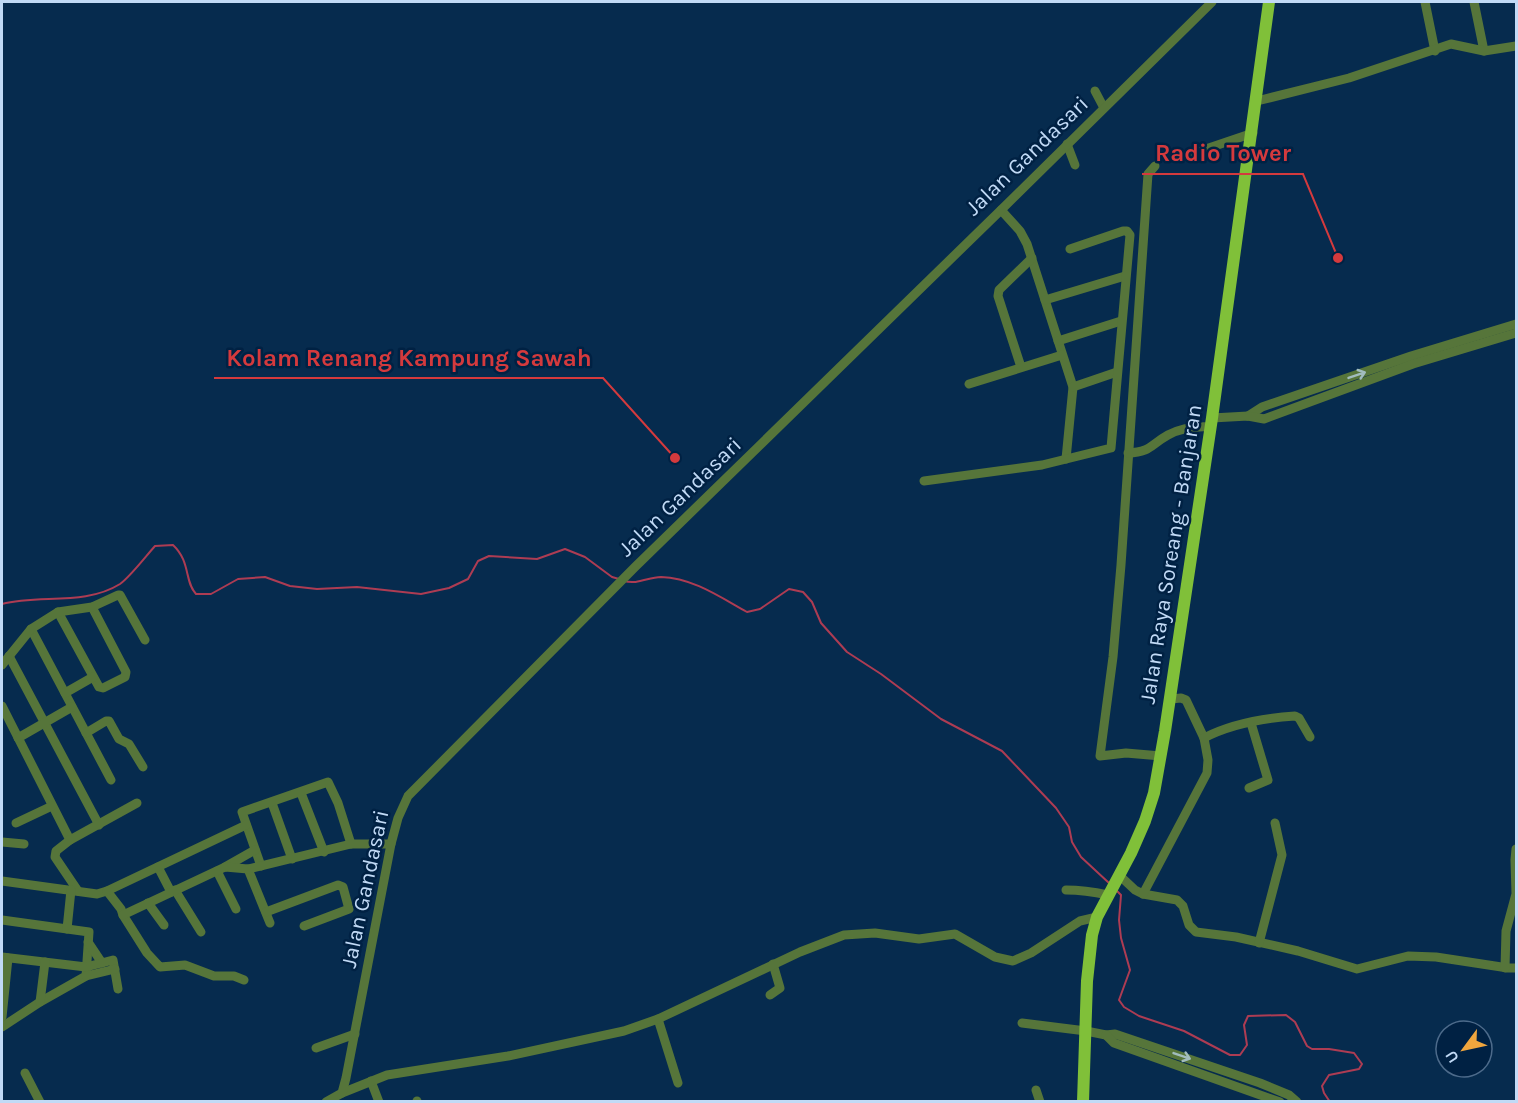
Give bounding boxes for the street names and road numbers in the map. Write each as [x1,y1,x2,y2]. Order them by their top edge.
street label: Jalan Gandasari [960,91,1094,221]
street label: Jalan Raya Soreang - Banjaran [1134,402,1208,706]
street label: Jalan Gandasari [613,432,747,562]
street label: Jalan Gandasari [336,808,394,970]

